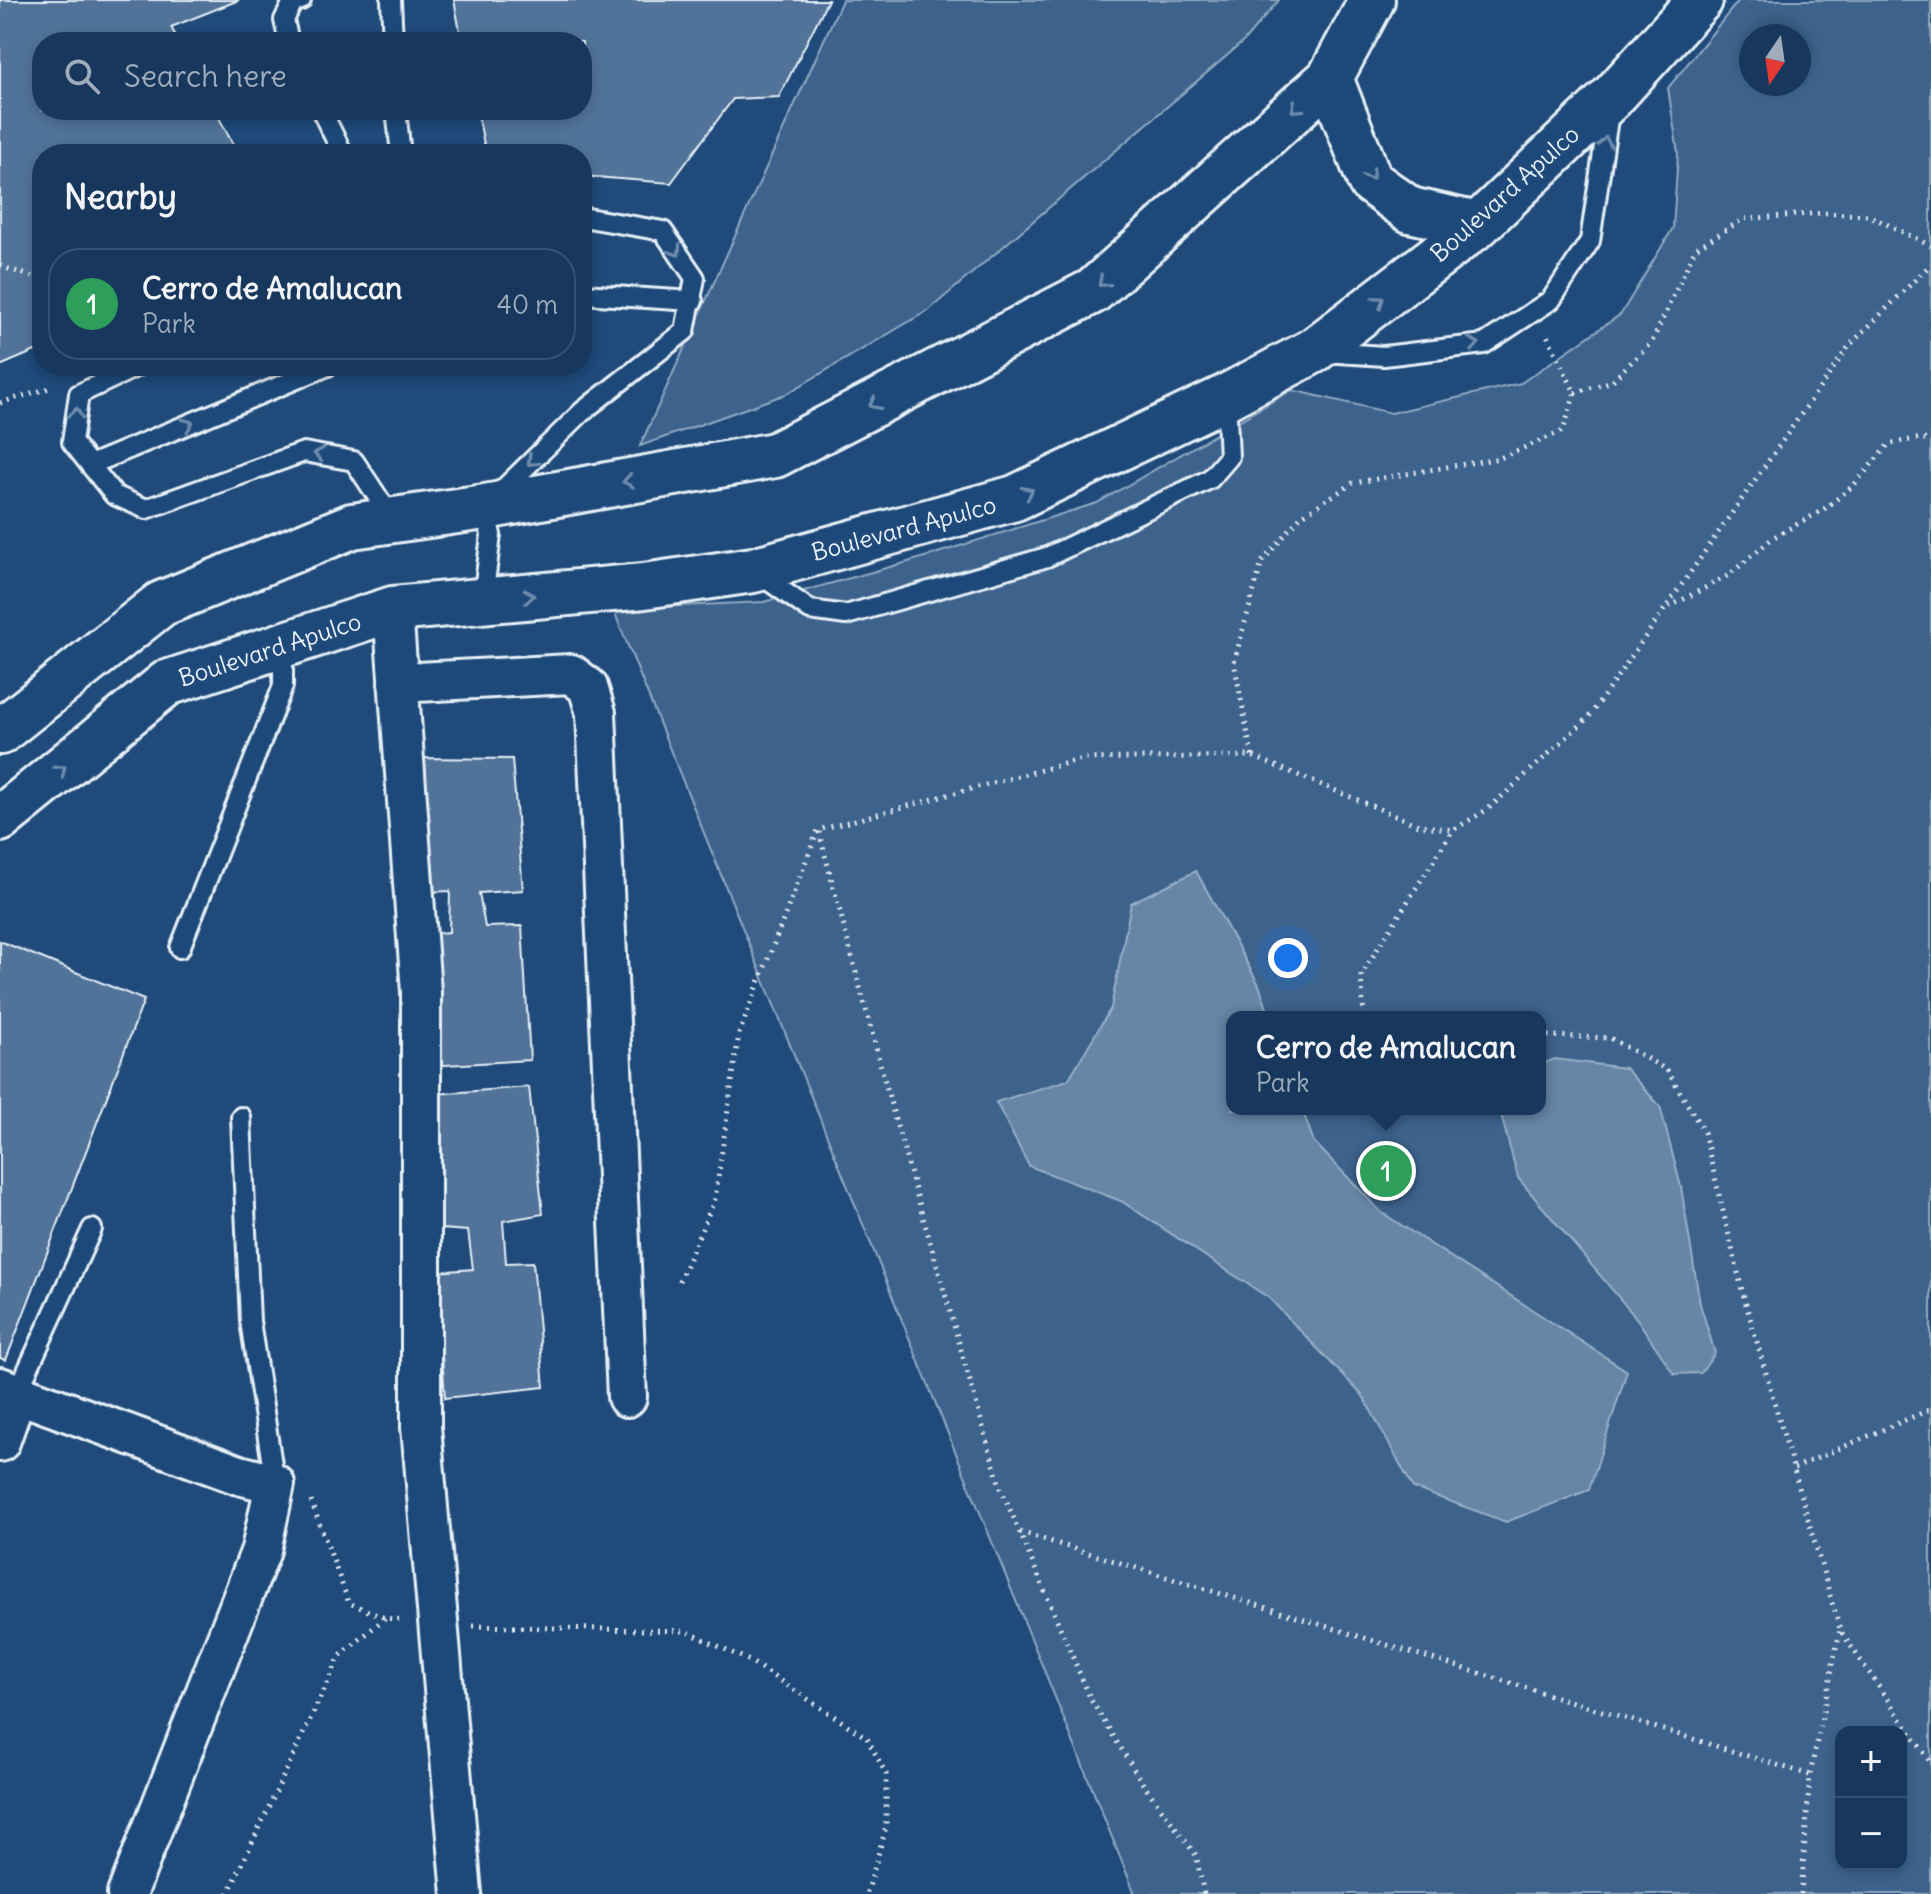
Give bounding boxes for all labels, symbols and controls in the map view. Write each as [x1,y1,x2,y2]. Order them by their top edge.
north arrow [1739,24,1811,96]
search box [32,32,592,120]
icon: search [60,54,104,98]
text: Search here [124,57,287,95]
one-way arrow [1291,99,1306,113]
street label: Boulevard Apulco [1424,119,1585,268]
one-way arrow [1596,136,1613,149]
one-way arrow [1361,166,1376,181]
text: Nearby [64,175,177,218]
one-way arrow [667,242,682,256]
text: Cerro de Amalucan [142,269,402,307]
one-way arrow [1098,273,1112,287]
text: 1 [87,288,97,321]
text: 40 m [497,288,558,321]
one-way arrow [1370,296,1384,310]
text: Park [142,307,196,340]
one-way arrow [1468,337,1481,354]
one-way arrow [867,394,882,409]
one-way arrow [67,406,84,420]
one-way arrow [180,417,194,434]
one-way arrow [313,447,326,464]
one-way arrow [527,451,542,465]
one-way arrow [622,471,635,488]
one-way arrow [1020,486,1035,502]
street label: Boulevard Apulco [808,489,999,567]
one-way arrow [523,587,536,604]
street label: Boulevard Apulco [175,605,365,693]
one-way arrow [51,765,66,780]
your location [1268,938,1308,978]
popup [1226,1011,1546,1115]
text: Cerro de Amalucan [1256,1028,1516,1066]
text: Park [1256,1066,1309,1099]
pin: 1 [1360,1141,1412,1201]
map controls [1835,1726,1907,1870]
button: + [1835,1726,1907,1798]
button: − [1835,1798,1907,1870]

